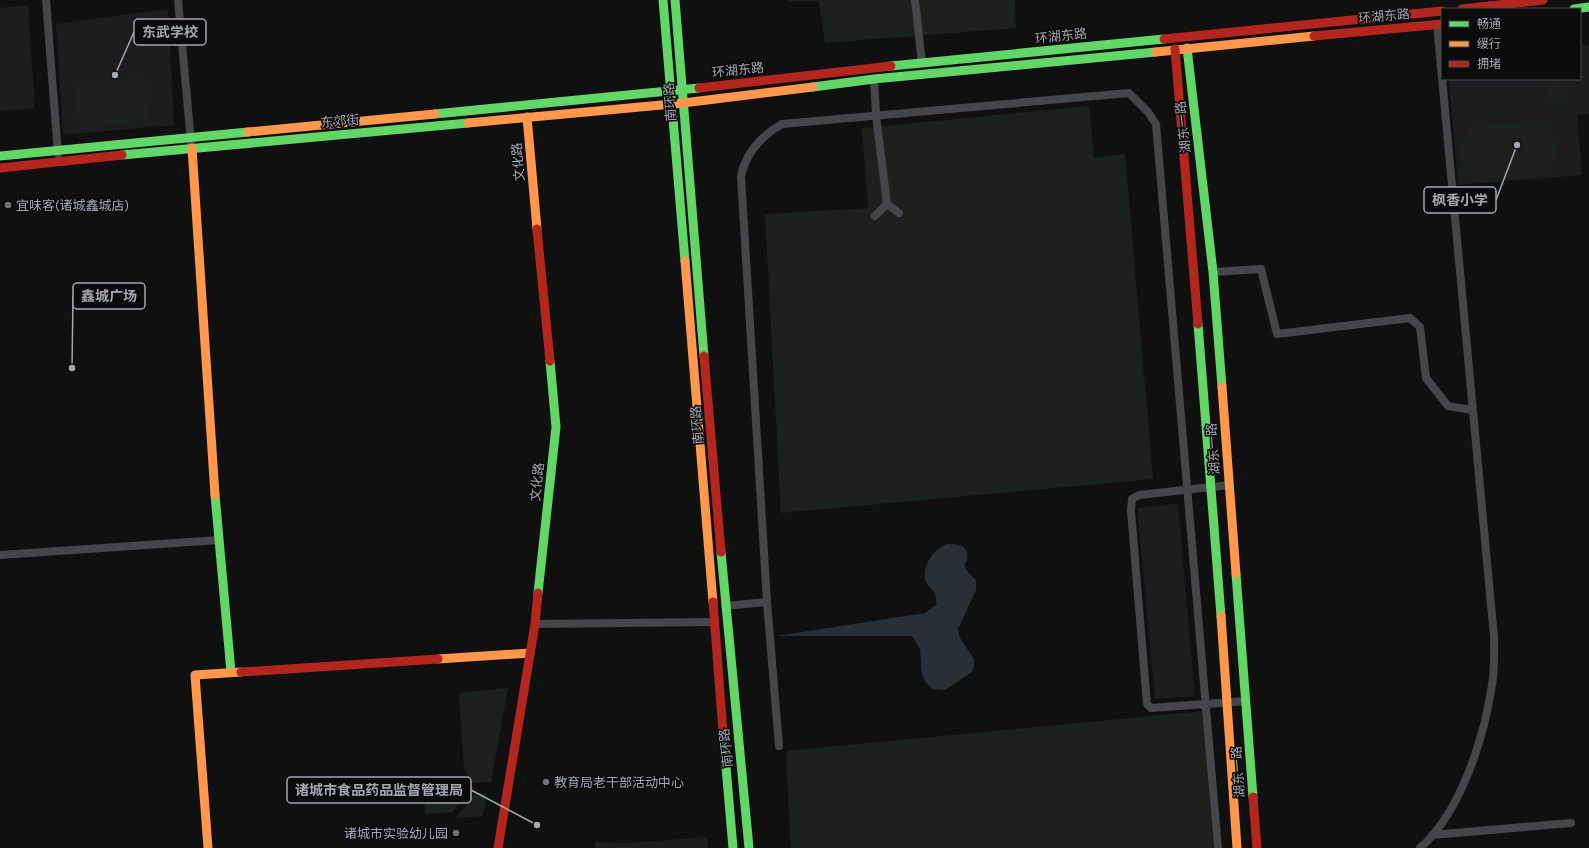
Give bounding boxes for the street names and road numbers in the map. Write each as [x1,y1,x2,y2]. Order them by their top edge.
street label: 环湖东路 [1357,6,1411,26]
street label: 环湖东路 [1034,26,1088,46]
street label: 环湖东路 [711,60,765,80]
street label: 南环路 [661,82,679,122]
street label: 湖东一路 [1173,100,1193,154]
street label: 东郊街 [320,112,360,130]
street label: 文化路 [509,142,527,182]
street label: 南环路 [688,405,706,445]
street label: 湖东一路 [1204,423,1222,475]
street label: 文化路 [528,462,546,502]
street label: 南环路 [717,728,735,768]
street label: 湖东一路 [1229,746,1247,798]

